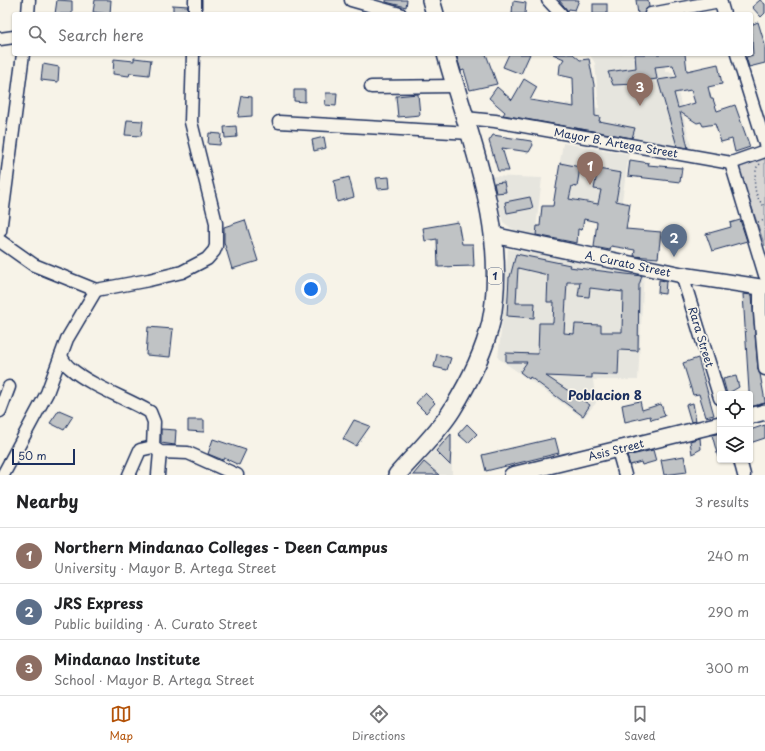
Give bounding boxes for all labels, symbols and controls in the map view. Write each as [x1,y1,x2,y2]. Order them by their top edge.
search box [12,12,753,56]
icon: search [26,23,48,45]
text: Search here [58,23,144,46]
pin: 3 [627,73,653,106]
street label: Mayor B. Artega Street [553,123,680,162]
pin: 1 [577,152,603,185]
pin: 2 [661,224,687,257]
street label: A. Curato Street [584,246,673,281]
road number: 1 [488,268,502,284]
your location [301,279,321,299]
street label: Rara Street [684,305,719,370]
district label: Poblacion 8 [568,385,642,404]
map controls [717,391,753,463]
button: locate [717,391,753,427]
button: layers [717,427,753,463]
street label: Asis Street [586,434,646,465]
scale bar [12,447,75,466]
text: 50 m [18,447,47,464]
text: Nearby [16,488,78,514]
text: 3 results [695,492,749,511]
text: Northern Mindanao Colleges - Deen Campus [54,535,388,558]
text: 1 [26,546,32,565]
text: 240 m [707,546,749,565]
text: University · Mayor B. Artega Street [54,558,276,577]
text: JRS Express [54,591,143,614]
text: 2 [24,602,34,621]
text: 290 m [708,602,749,621]
text: Public building · A. Curato Street [54,614,257,633]
text: Mindanao Institute [54,647,200,670]
text: 3 [25,658,33,677]
text: 300 m [705,658,749,677]
text: School · Mayor B. Artega Street [54,670,254,689]
tab: Map [109,703,133,744]
tab: Directions [352,703,405,744]
tab: Saved [624,703,656,744]

